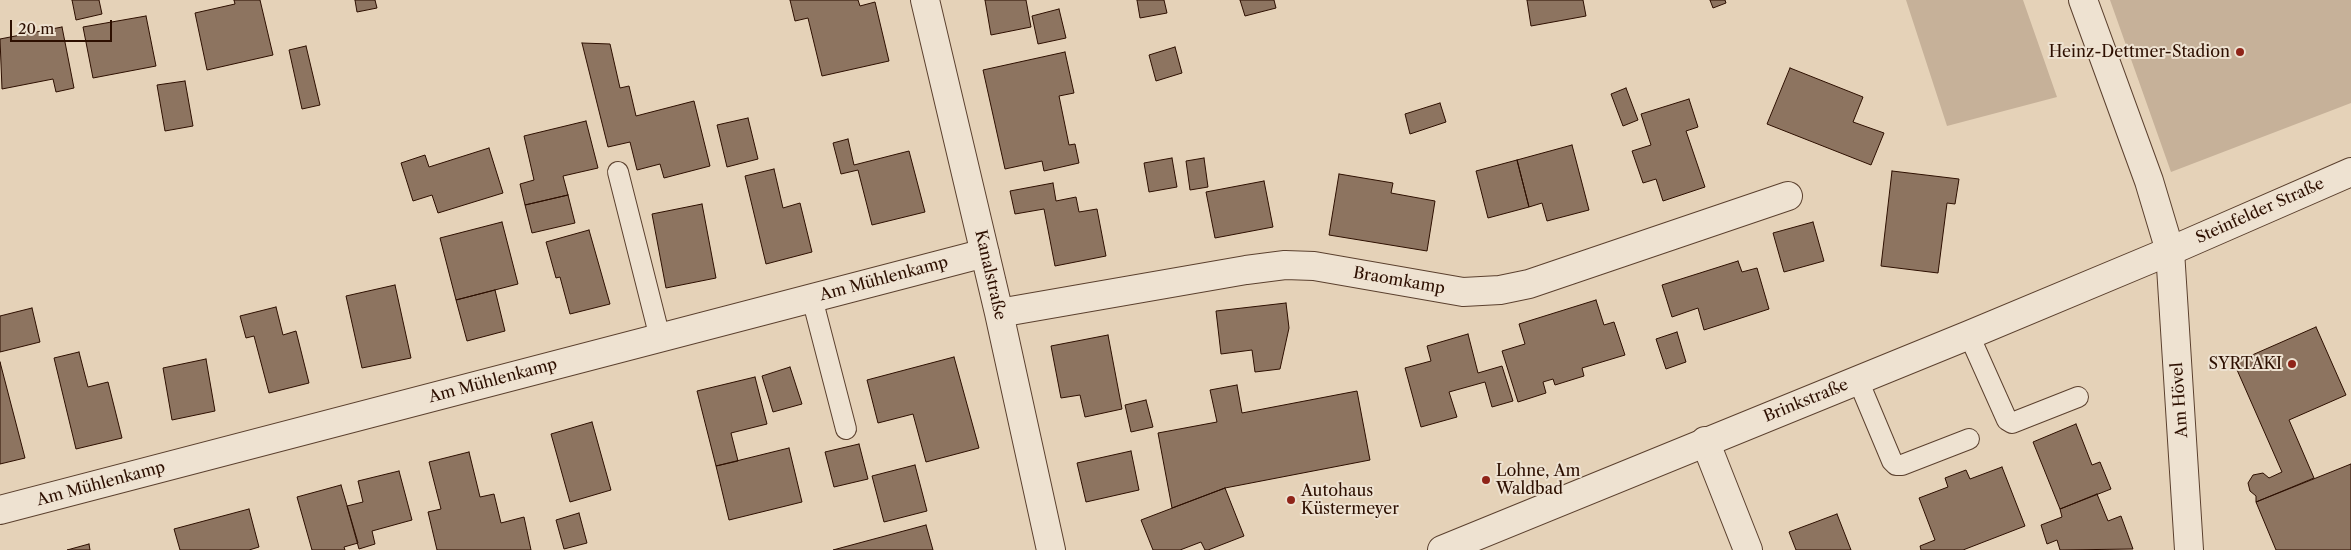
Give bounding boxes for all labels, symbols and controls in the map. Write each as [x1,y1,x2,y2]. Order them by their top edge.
scale bar [12,10,115,42]
text: 20 m [18,19,54,38]
place label: Heinz-Dettmer-Stadion [2049,42,2230,62]
marker: Heinz-Dettmer-Stadion [2234,46,2246,58]
street label: Steinfelder Straße [2193,174,2327,248]
street label: Kanalstraße [970,228,1010,322]
street label: Am Mühlenkamp [818,253,950,305]
street label: Braomkamp [1352,263,1446,299]
place label: SYRTAKI [2209,354,2282,374]
street label: Am Mühlenkamp [427,355,559,407]
marker: SYRTAKI [2286,358,2298,370]
street label: Am Hövel [2168,362,2192,438]
street label: Brinkstraße [1761,375,1851,427]
street label: Am Mühlenkamp [35,458,167,510]
place label: Lohne, Am Waldbad [1496,461,1580,499]
marker: Lohne, Am Waldbad [1480,474,1492,486]
place label: Autohaus Küstermeyer [1301,481,1399,519]
marker: Autohaus Küstermeyer [1285,494,1297,506]

